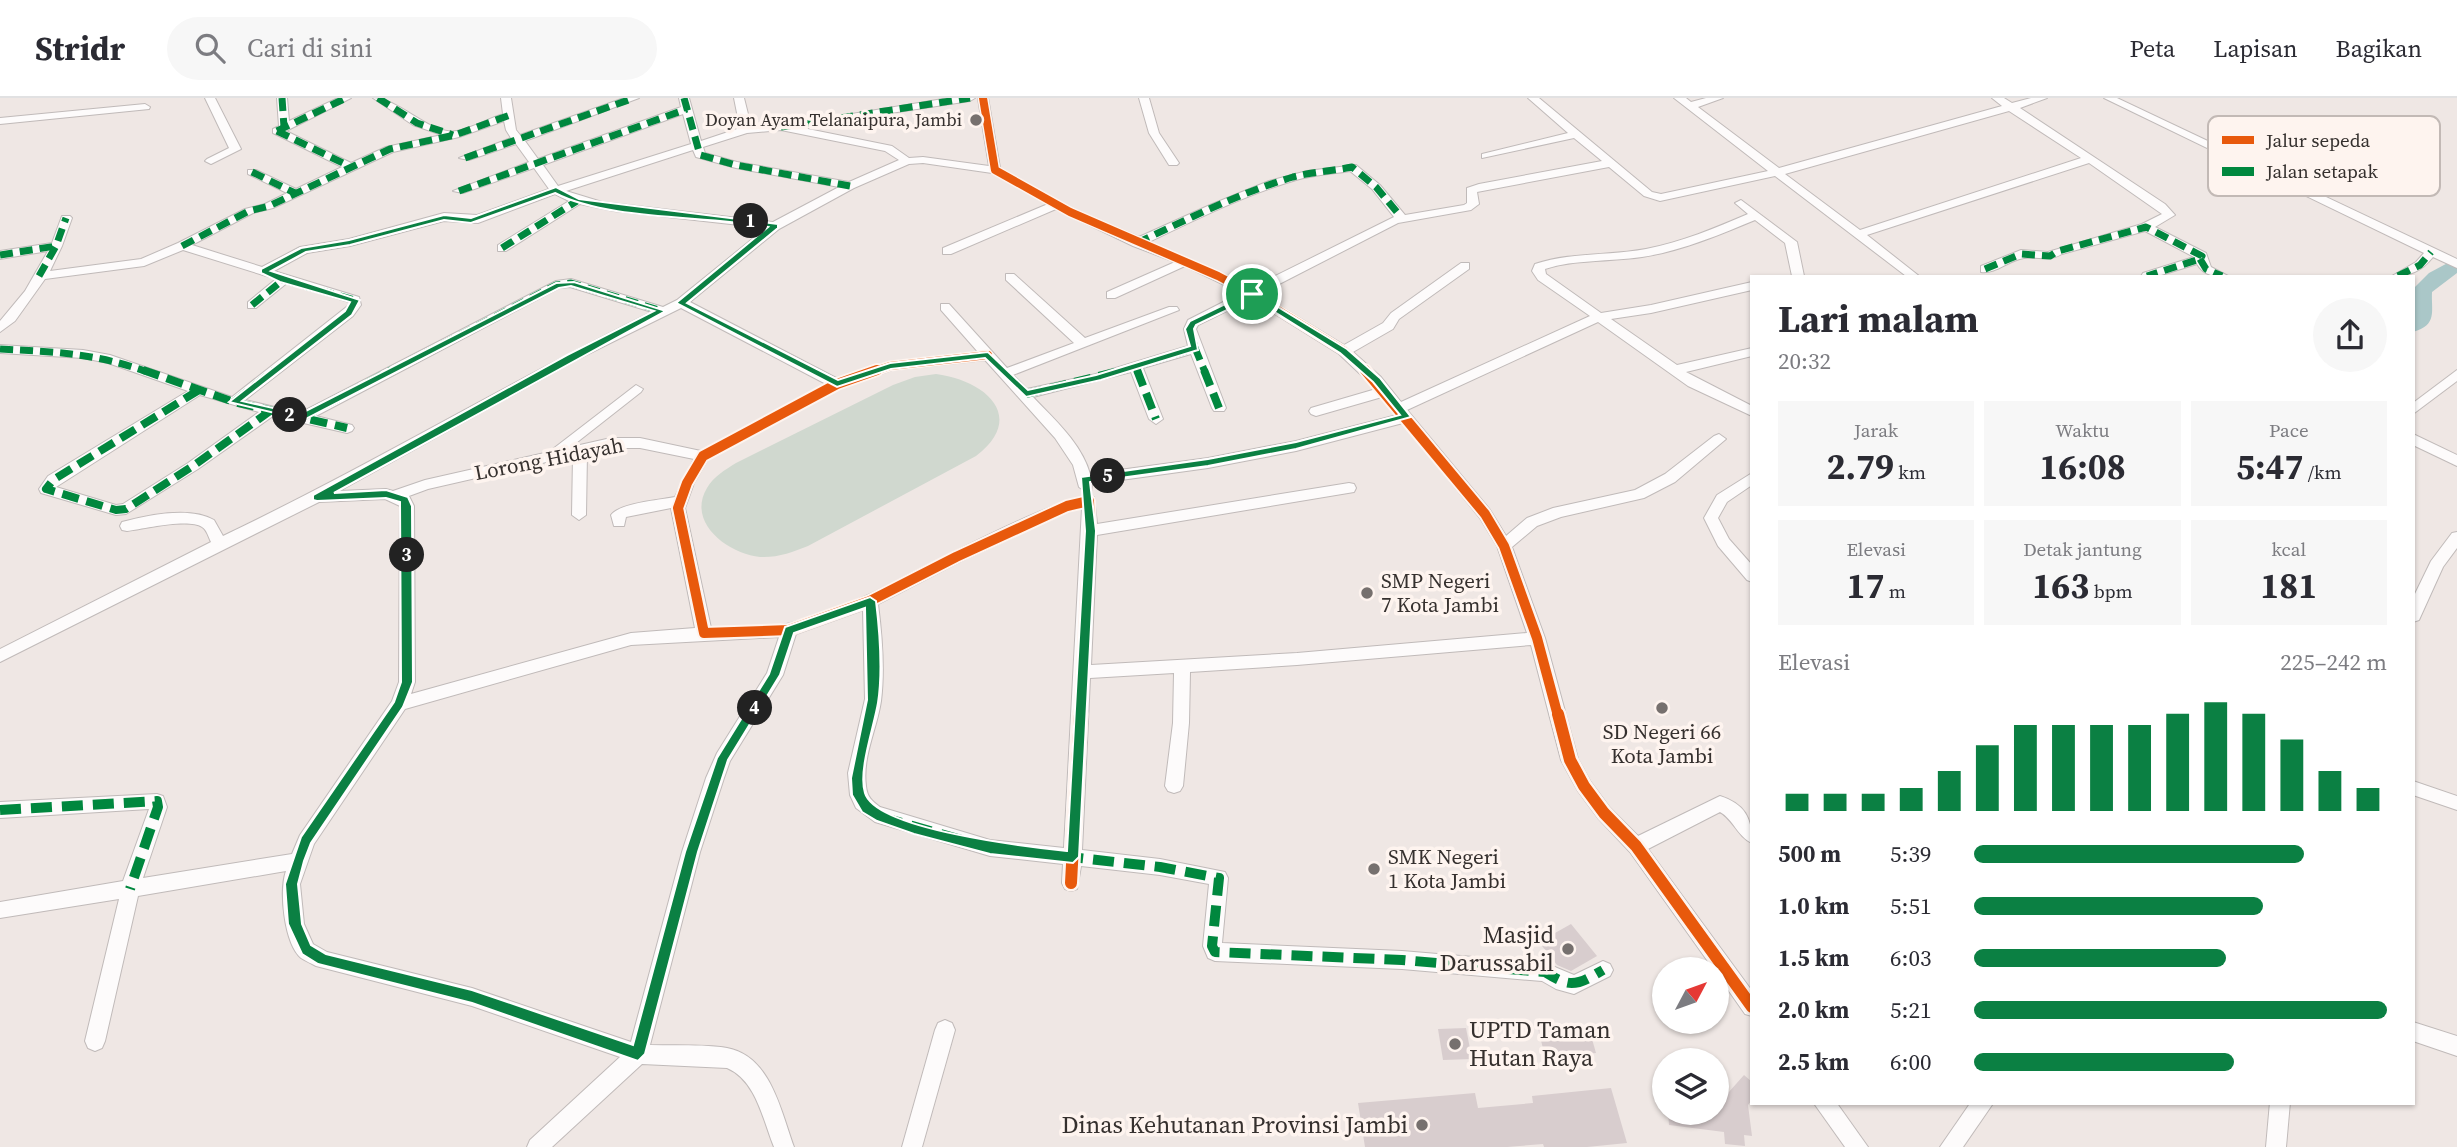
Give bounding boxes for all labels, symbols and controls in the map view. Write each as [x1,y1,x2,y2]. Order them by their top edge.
search box [167,17,657,80]
text: Stridr [35,26,125,71]
icon: search [191,29,229,67]
text: Cari di sini [247,30,372,66]
text: Peta [2129,32,2175,65]
text: Lapisan [2213,32,2298,65]
text: Bagikan [2336,32,2422,65]
place label: Doyan Ayam Telanaipura, Jambi [705,107,962,132]
marker: Doyan Ayam Telanaipura, Jambi [968,112,984,128]
legend [2208,116,2440,196]
text: Jalur sepeda [2265,127,2370,153]
text: Jalan setapak [2265,158,2378,184]
pin: 1 [734,204,768,238]
text: 1 [745,207,756,233]
pin [1222,264,1282,324]
icon: arrive [1233,275,1271,313]
text: Lari malam [1778,293,1979,345]
button: share [2313,298,2387,372]
text: 20:32 [1778,345,1831,377]
pin: 2 [272,398,308,432]
text: 2 [284,401,295,427]
text: Jarak [1854,417,1898,443]
text: Waktu [2055,417,2110,443]
text: Pace [2269,417,2309,443]
street label: Lorong Hidayah [472,430,626,487]
text: 2.79 [1826,443,1894,491]
text: 16:08 [2039,443,2126,491]
text: 5:47 [2236,443,2303,491]
pin: 5 [1090,458,1126,494]
text: km [1894,459,1926,485]
text: /km [2303,459,2342,485]
text: 5 [1102,462,1113,488]
text: Elevasi [1846,536,1906,562]
text: Detak jantung [2023,536,2142,562]
text: kcal [2272,536,2306,562]
pin: 3 [390,538,424,573]
text: 3 [401,541,412,567]
text: 17 [1846,562,1884,610]
text: 163 [2032,562,2089,610]
text: 181 [2260,562,2317,610]
place label: SMP Negeri 7 Kota Jambi [1381,566,1499,619]
text: m [1884,578,1906,604]
text: bpm [2089,578,2133,604]
marker: SMP Negeri 7 Kota Jambi [1359,585,1375,601]
text: Elevasi [1778,646,1850,678]
text: 225–242 m [2280,646,2387,678]
pin: 4 [738,690,772,726]
text: 4 [749,694,760,720]
marker: SD Negeri 66 Kota Jambi [1654,700,1670,716]
place label: SD Negeri 66 Kota Jambi [1603,717,1721,770]
text: 500 m [1778,838,1841,870]
text: 5:39 [1890,838,1931,870]
place label: SMK Negeri 1 Kota Jambi [1388,842,1506,895]
marker: SMK Negeri 1 Kota Jambi [1366,861,1382,877]
text: 1.0 km [1778,890,1849,922]
text: 5:51 [1890,890,1931,922]
place label: Masjid Darussabil [1440,918,1554,979]
marker: Masjid Darussabil [1560,941,1576,957]
text: 1.5 km [1778,942,1849,974]
text: 6:03 [1890,942,1931,974]
north arrow [1652,957,1729,1034]
map controls [1652,957,1729,1125]
text: 2.0 km [1778,994,1849,1026]
text: 5:21 [1890,994,1931,1026]
place label: UPTD Taman Hutan Raya [1469,1013,1611,1074]
marker: UPTD Taman Hutan Raya [1447,1036,1463,1052]
text: 2.5 km [1778,1046,1849,1078]
text: 6:00 [1890,1046,1931,1078]
button: layers [1652,1048,1729,1125]
place label: Dinas Kehutanan Provinsi Jambi [1062,1108,1408,1141]
marker: Dinas Kehutanan Provinsi Jambi [1414,1117,1430,1133]

